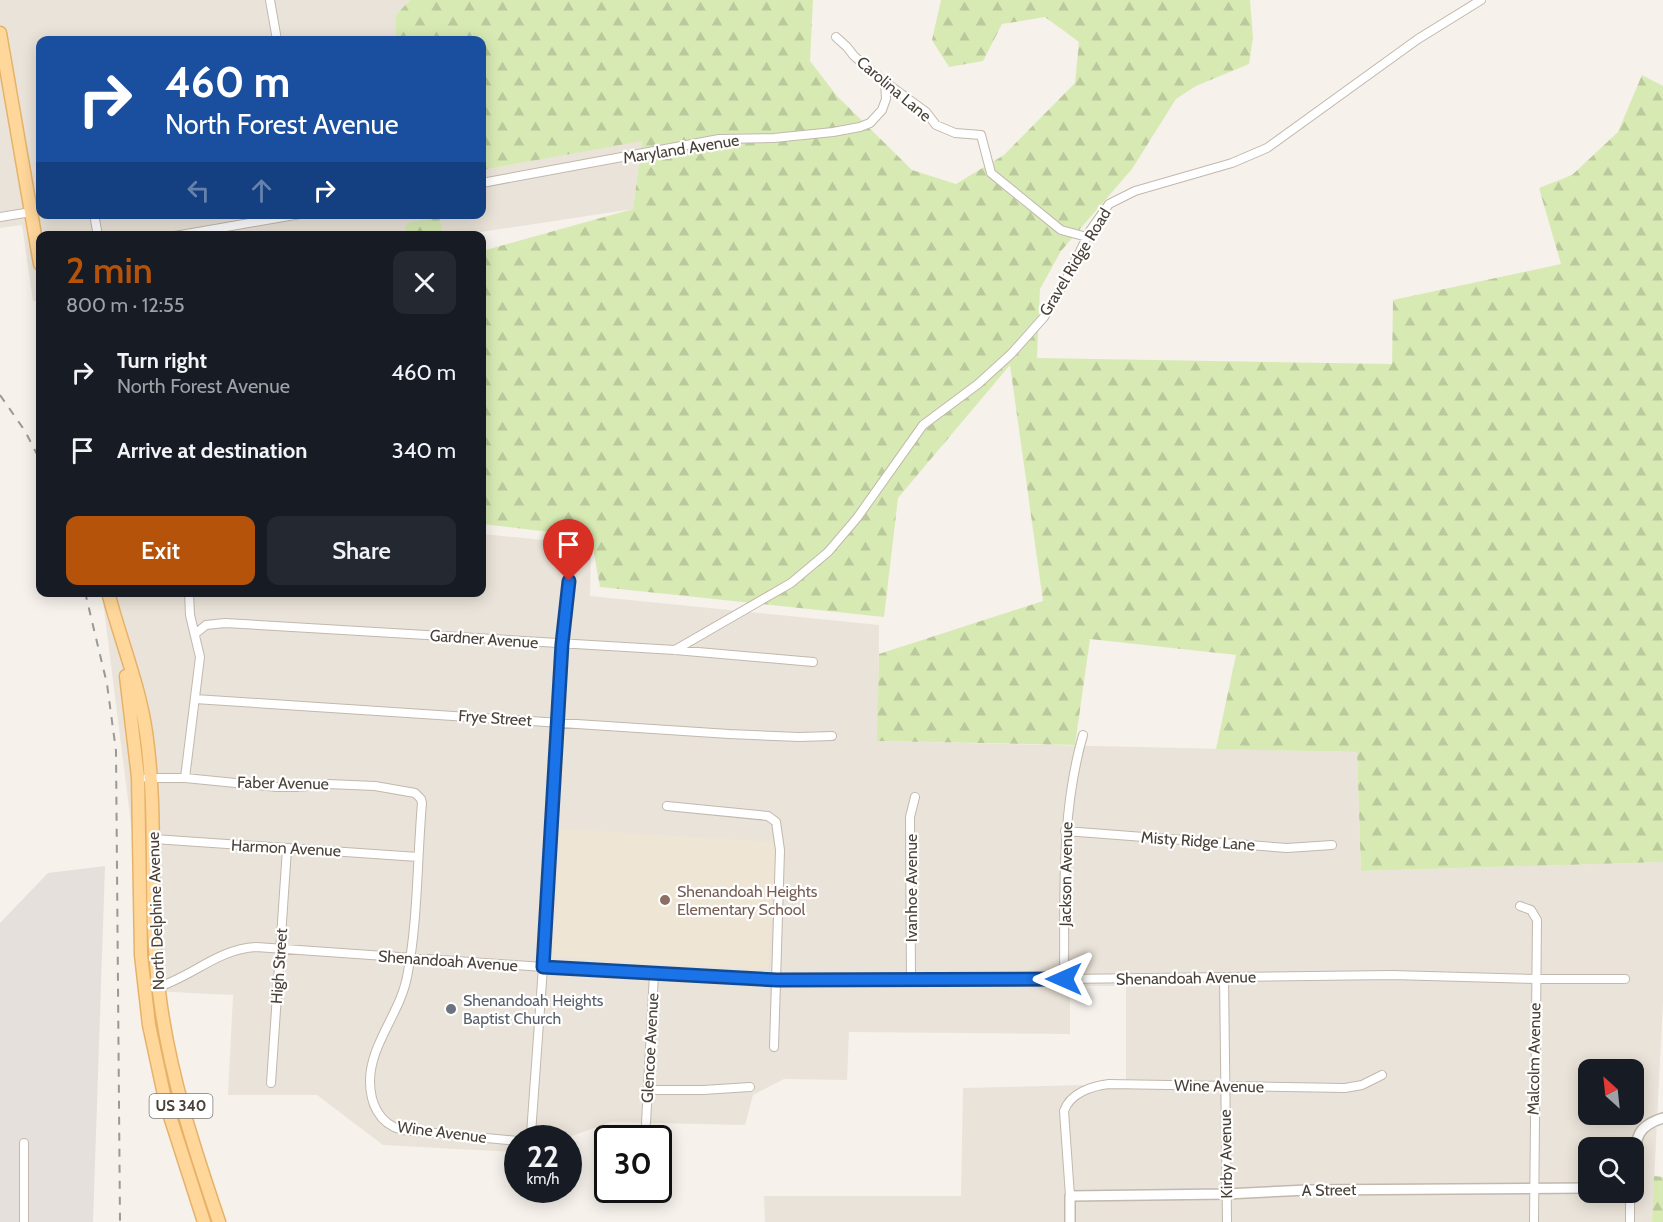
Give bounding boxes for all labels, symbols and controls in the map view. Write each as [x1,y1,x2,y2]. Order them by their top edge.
street label: Carolina Lane [853,52,935,126]
text: 460 m [165,56,290,108]
icon: right [66,60,144,138]
text: North Forest Avenue [165,108,399,141]
street label: Maryland Avenue [622,130,740,168]
icon: left [182,174,215,207]
icon: ahead [245,174,278,207]
icon: right [308,174,341,207]
street label: Gravel Ridge Road [1035,205,1115,319]
text: 2 min [66,248,153,292]
button: close [393,251,456,314]
text: 800 m · 12:55 [66,293,185,317]
text: Turn right [117,347,207,374]
icon: right [66,356,99,389]
text: 460 m [391,359,456,386]
text: North Forest Avenue [117,374,290,398]
icon: arrive [66,434,99,467]
text: Arrive at destination [117,437,307,464]
text: 340 m [392,437,456,464]
button: Exit [66,516,255,585]
button: Share [267,516,456,585]
pin [543,519,594,581]
icon: arrive [552,528,585,561]
street label: Gardner Avenue [429,626,539,652]
street label: Frye Street [458,706,533,730]
street label: Faber Avenue [237,773,329,793]
street label: Jackson Avenue [1056,821,1076,928]
street label: Misty Ridge Lane [1140,828,1256,854]
street label: North Delphine Avenue [144,831,168,991]
street label: Ivanhoe Avenue [902,834,921,942]
street label: Harmon Avenue [231,836,341,860]
place label: Shenandoah Heights Elementary School [677,882,818,919]
marker: Shenandoah Heights Elementary School [658,893,672,907]
street label: High Street [267,927,291,1005]
street label: Shenandoah Avenue [377,947,519,975]
position arrow [1032,947,1096,1011]
street label: Shenandoah Avenue [1116,967,1256,989]
place label: Shenandoah Heights Baptist Church [463,991,604,1028]
street label: Glencoe Avenue [638,993,662,1103]
marker: Shenandoah Heights Baptist Church [444,1002,458,1016]
street label: Malcolm Avenue [1524,1003,1544,1115]
north arrow [1578,1059,1644,1125]
map controls [1578,1059,1644,1203]
street label: Wine Avenue [1174,1076,1264,1096]
road number: US 340 [150,1094,213,1118]
street label: Kirby Avenue [1216,1109,1236,1199]
street label: Wine Avenue [396,1117,488,1147]
speed limit sign: 30 [594,1125,672,1203]
button: search [1578,1137,1644,1203]
text: 22 [527,1138,559,1175]
text: km/h [527,1170,559,1188]
street label: A Street [1302,1180,1357,1200]

